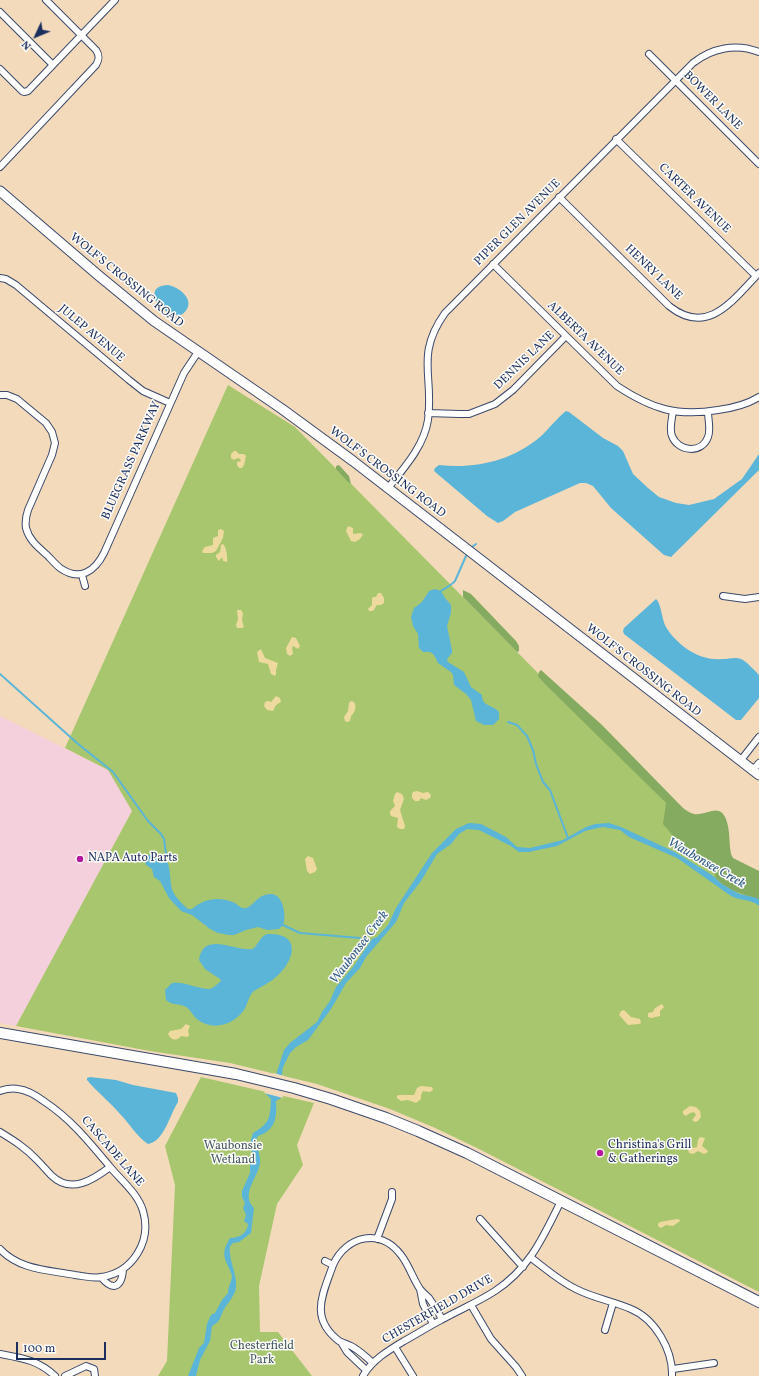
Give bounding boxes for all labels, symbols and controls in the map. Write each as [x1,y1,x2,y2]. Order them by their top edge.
north arrow [16,16,56,56]
text: N [19,37,35,53]
street label: BOWER LANE [680,69,744,133]
street label: CARTER AVENUE [655,161,733,237]
street label: PIPER GLEN AVENUE [472,177,564,269]
street label: WOLF'S CROSSING ROAD [66,231,186,331]
street label: HENRY LANE [621,242,685,304]
street label: ALBERTA AVENUE [544,299,626,379]
street label: JULEP AVENUE [55,302,127,366]
street label: DENNIS LANE [492,329,558,393]
street label: BLUEGRASS PARKWAY [99,400,165,522]
street label: WOLF'S CROSSING ROAD [326,425,448,521]
street label: WOLF'S CROSSING ROAD [583,622,703,720]
water label: Waubonsee Creek [664,835,748,893]
place label: NAPA Auto Parts [88,852,178,866]
marker: NAPA Auto Parts [75,854,85,864]
water label: Waubonsee Creek [327,908,393,988]
street label: CASCADE LANE [78,1114,146,1190]
place label: Christina's Grill & Gatherings [608,1139,691,1167]
park label: Waubonsie Wetland [204,1140,262,1168]
marker: Christina's Grill & Gatherings [595,1148,605,1158]
street label: CHESTERFIELD DRIVE [380,1272,496,1348]
scale bar [18,1334,108,1360]
park label: Chesterfield Park [230,1340,294,1368]
text: 100 m [23,1341,55,1357]

